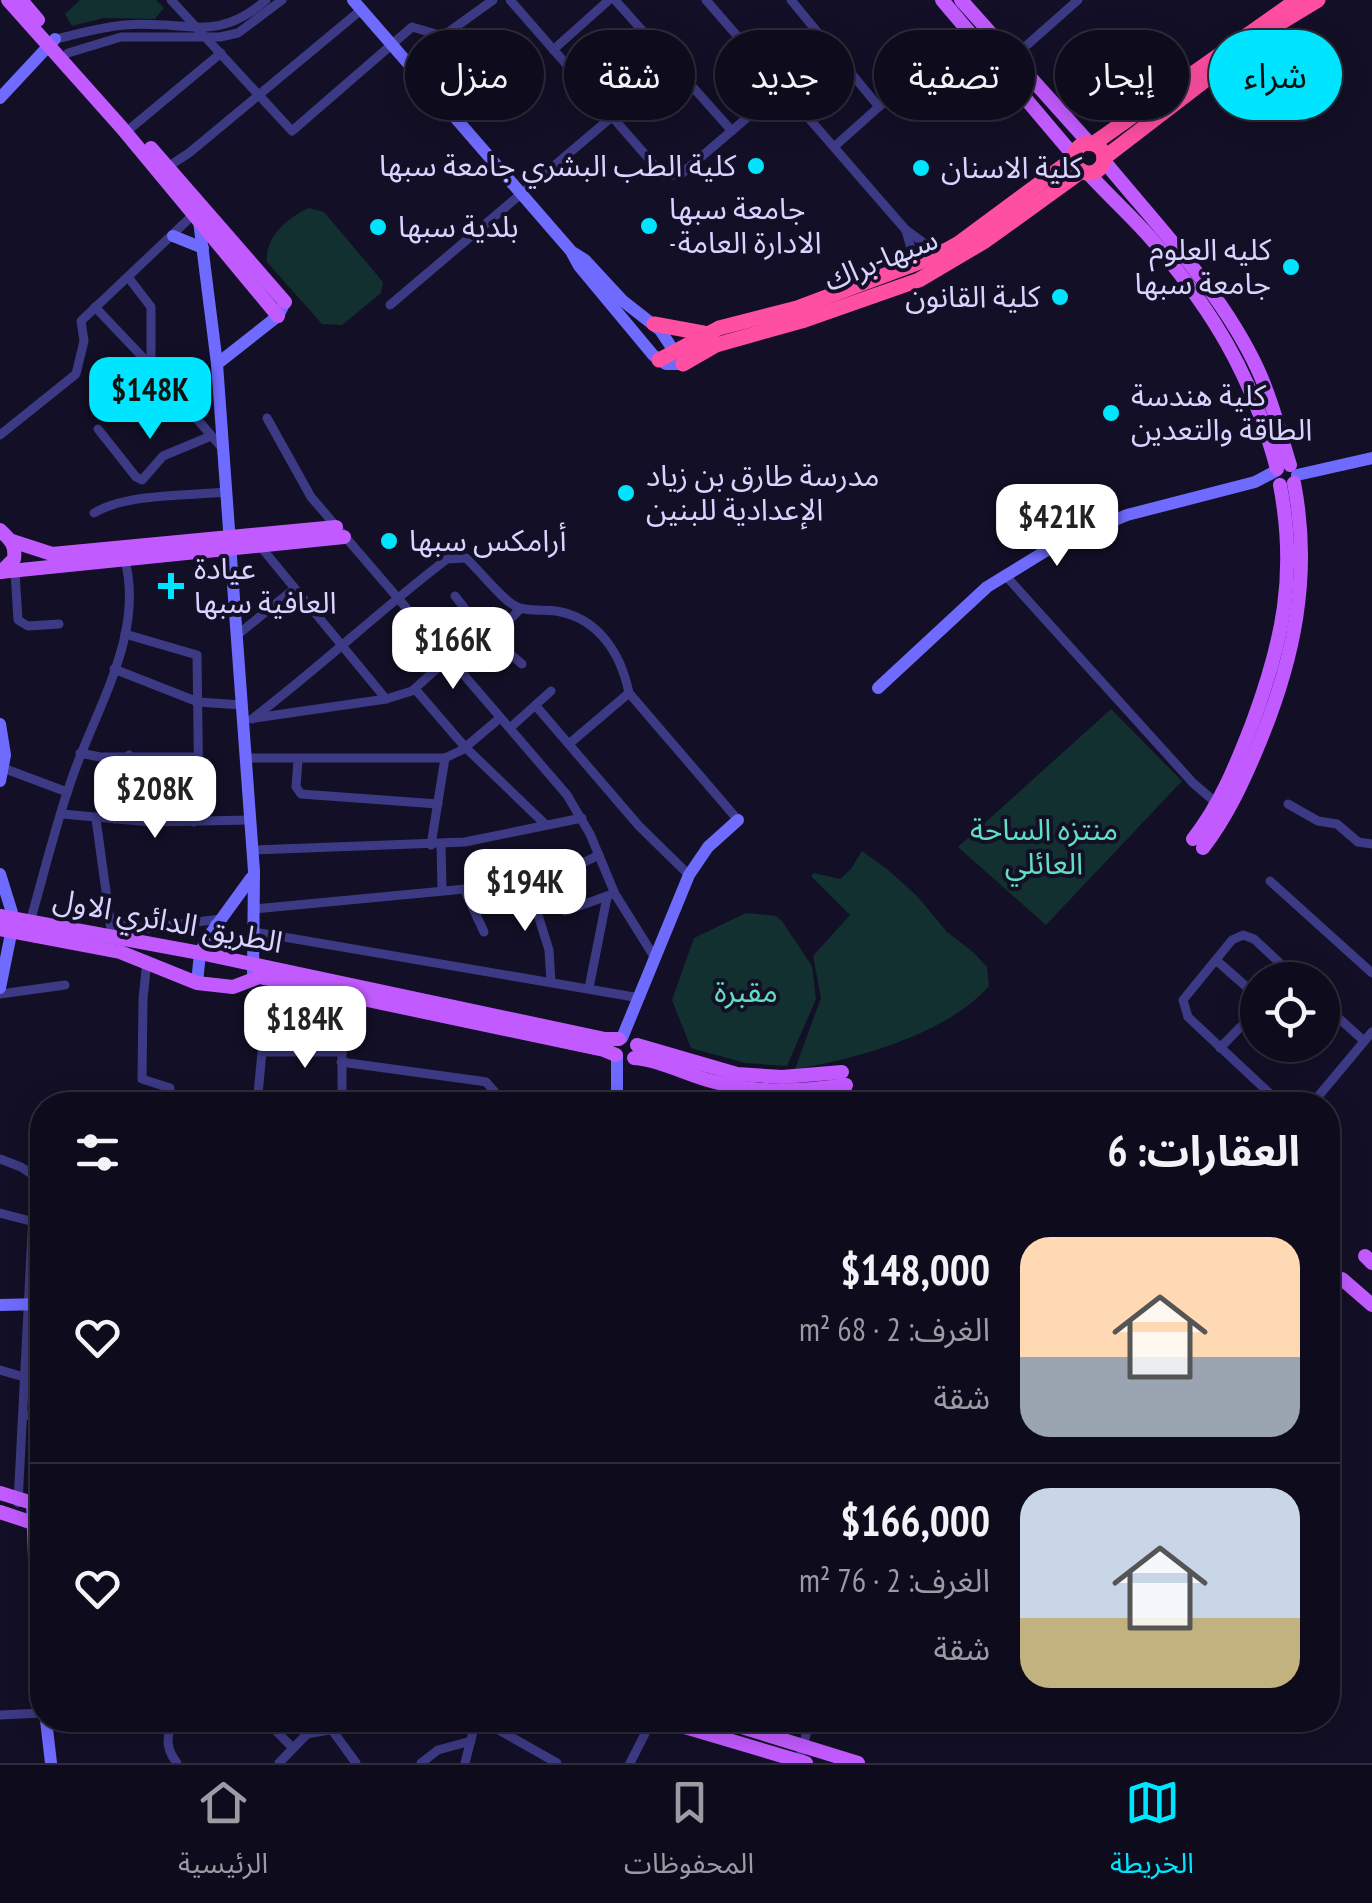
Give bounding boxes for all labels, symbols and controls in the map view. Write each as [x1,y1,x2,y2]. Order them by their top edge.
chip: منزل [405,30,544,120]
chip: شقة [564,30,695,120]
chip: جديد [715,30,854,120]
chip: تصفية [874,30,1035,120]
chip: إيجار [1055,30,1189,120]
chip: شراء [1209,30,1342,120]
place label: كلية الطب البشري جامعة سبها [379,145,737,189]
place label: كلية الاسنان [941,147,1083,186]
marker: كلية الطب البشري جامعة سبها [745,155,767,177]
marker: كلية الاسنان [910,157,932,179]
place label: جامعة سبها -الادارة العامة [669,188,822,261]
place label: بلدية سبها [398,206,519,245]
marker: جامعة سبها -الادارة العامة [638,215,660,237]
marker: بلدية سبها [367,216,389,238]
street label: سبها-براك [818,218,943,299]
place label: كليه العلوم جامعة سبها [1135,229,1272,302]
marker: كليه العلوم جامعة سبها [1280,256,1302,278]
place label: كلية القانون [905,276,1041,315]
marker: كلية القانون [1049,286,1071,308]
pin: $148K [80,357,220,442]
text: $148K [111,368,189,410]
place label: كلية هندسة الطاقة والتعدين [1131,375,1312,448]
marker: كلية هندسة الطاقة والتعدين [1100,402,1122,424]
place label: مدرسة طارق بن زياد الإعدادية للبنين [646,455,879,530]
marker: مدرسة طارق بن زياد الإعدادية للبنين [615,482,637,504]
pin: $421K [987,484,1127,569]
text: $421K [1018,495,1096,537]
place label: أرامكس سبها [409,520,567,559]
marker: أرامكس سبها [378,530,400,552]
place label: عيادة العافية سبها [194,548,337,621]
marker: عيادة العافية سبها [158,573,184,599]
pin: $166K [383,607,523,692]
text: $166K [414,618,492,660]
pin: $208K [85,756,225,841]
text: $208K [116,767,194,809]
park label: منتزه الساحة العائلي [970,809,1118,887]
pin: $194K [455,849,595,934]
text: $194K [486,860,564,902]
street label: الطريق الدائري الاول [49,878,286,966]
map controls [1240,962,1340,1062]
button: locate [1240,962,1340,1062]
park label: مقبرة [714,971,778,1010]
pin: $184K [235,986,375,1071]
text: $184K [266,997,344,1039]
text: العقارات: 6 [1107,1123,1300,1178]
icon: filters [70,1125,125,1180]
text: $148,000 [840,1242,990,1297]
icon: home [1100,1277,1220,1397]
text: الغرف: 2 · 68 m² [799,1308,990,1350]
icon: heart [70,1310,125,1365]
text: شقة [934,1376,990,1418]
text: $166,000 [840,1493,990,1548]
icon: home [1100,1528,1220,1648]
text: الغرف: 2 · 76 m² [799,1559,990,1601]
icon: heart [70,1561,125,1616]
text: شقة [934,1627,990,1669]
tab: الرئيسية [178,1775,268,1894]
tab: المحفوظات [624,1775,754,1894]
tab: الخريطة [1110,1775,1194,1894]

